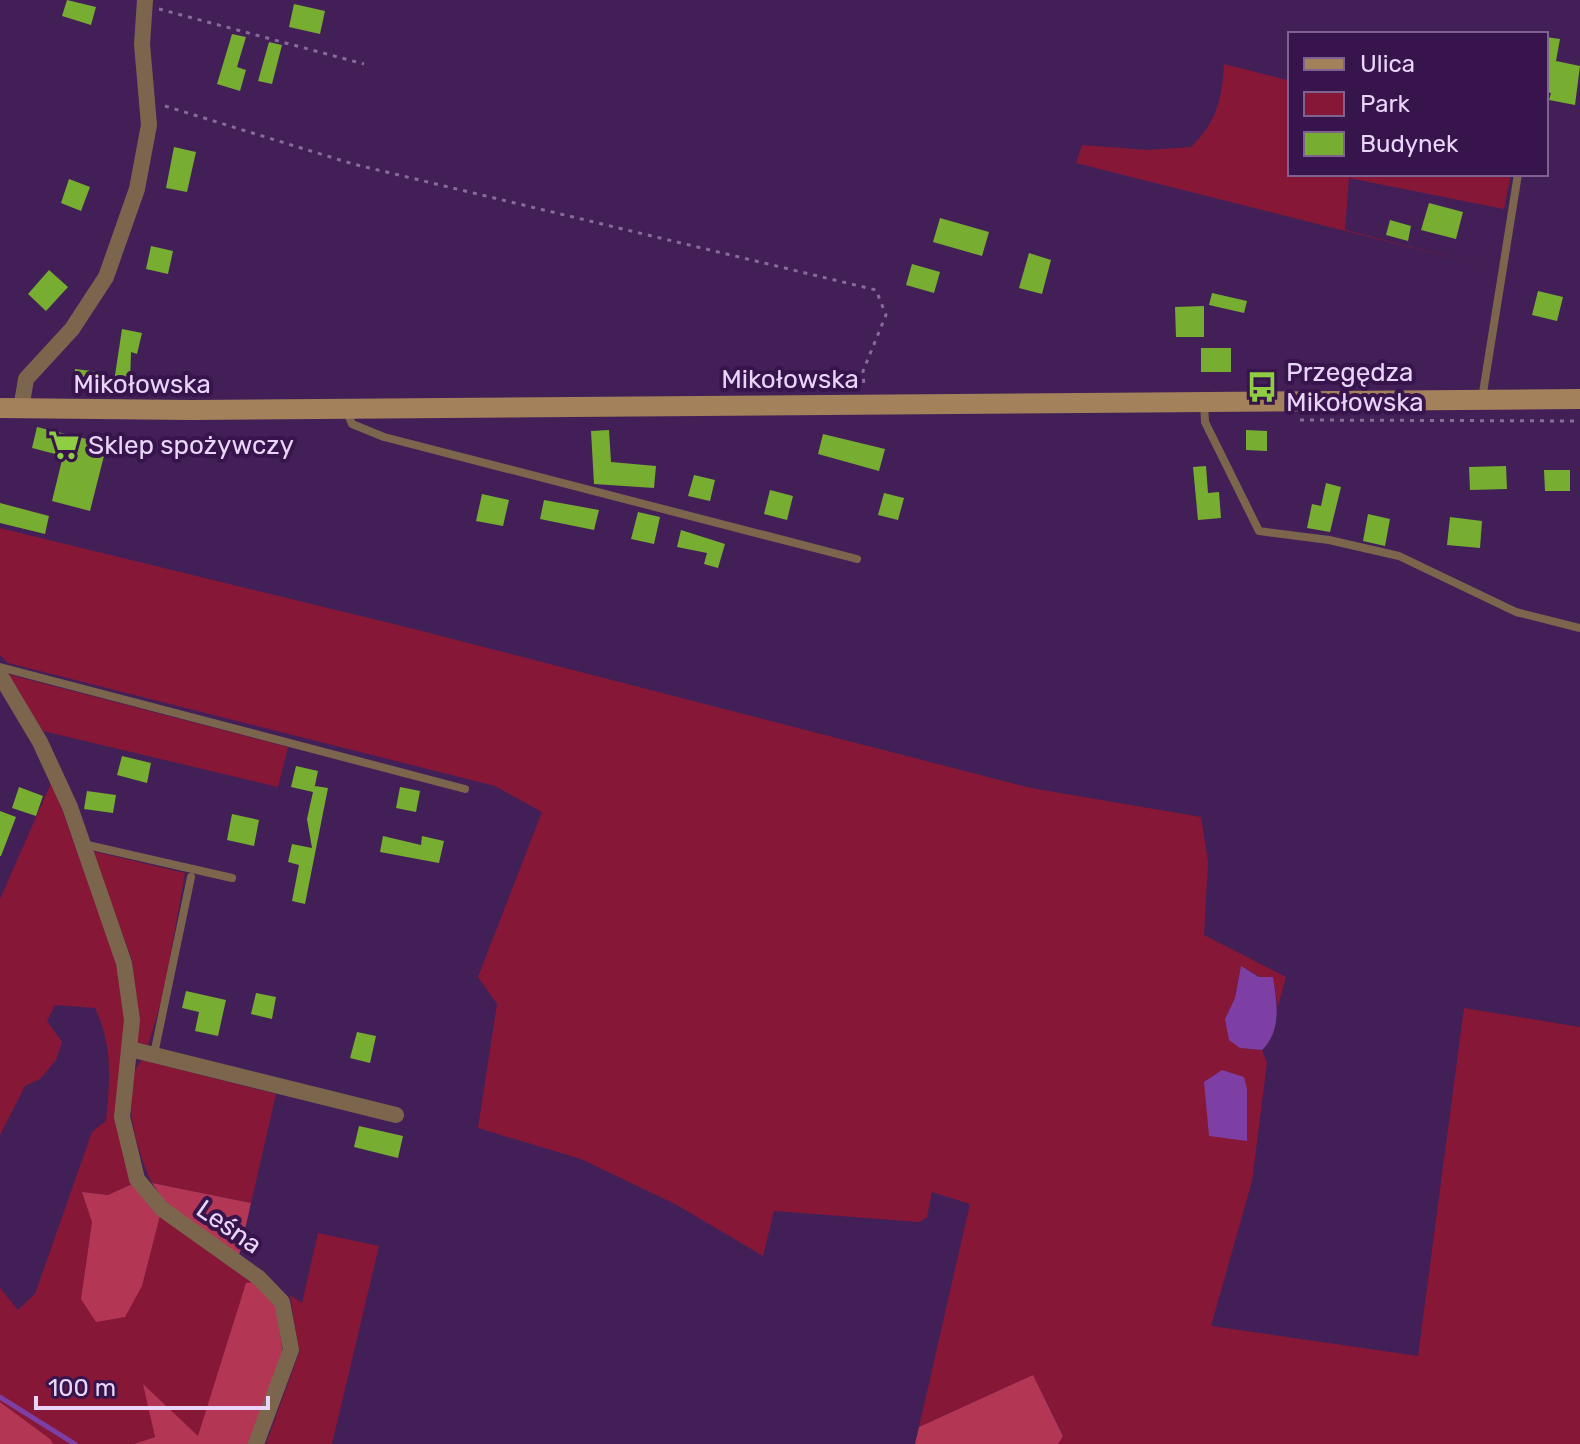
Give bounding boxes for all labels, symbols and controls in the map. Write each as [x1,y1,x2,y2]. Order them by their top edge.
legend [1288,32,1548,176]
text: Ulica [1360,50,1415,78]
text: Park [1360,90,1411,118]
text: Budynek [1360,130,1459,158]
place label: Przegędza Mikołowska [1286,357,1424,418]
street label: Mikołowska [721,364,859,395]
street label: Mikołowska [73,369,211,400]
bus stop icon: Przegędza Mikołowska [1245,370,1279,404]
supermarket icon: Sklep spożywczy [47,428,81,462]
place label: Sklep spożywczy [88,430,294,461]
street label: Leśna [190,1194,268,1260]
scale bar [36,1360,268,1410]
text: 100 m [48,1374,116,1402]

